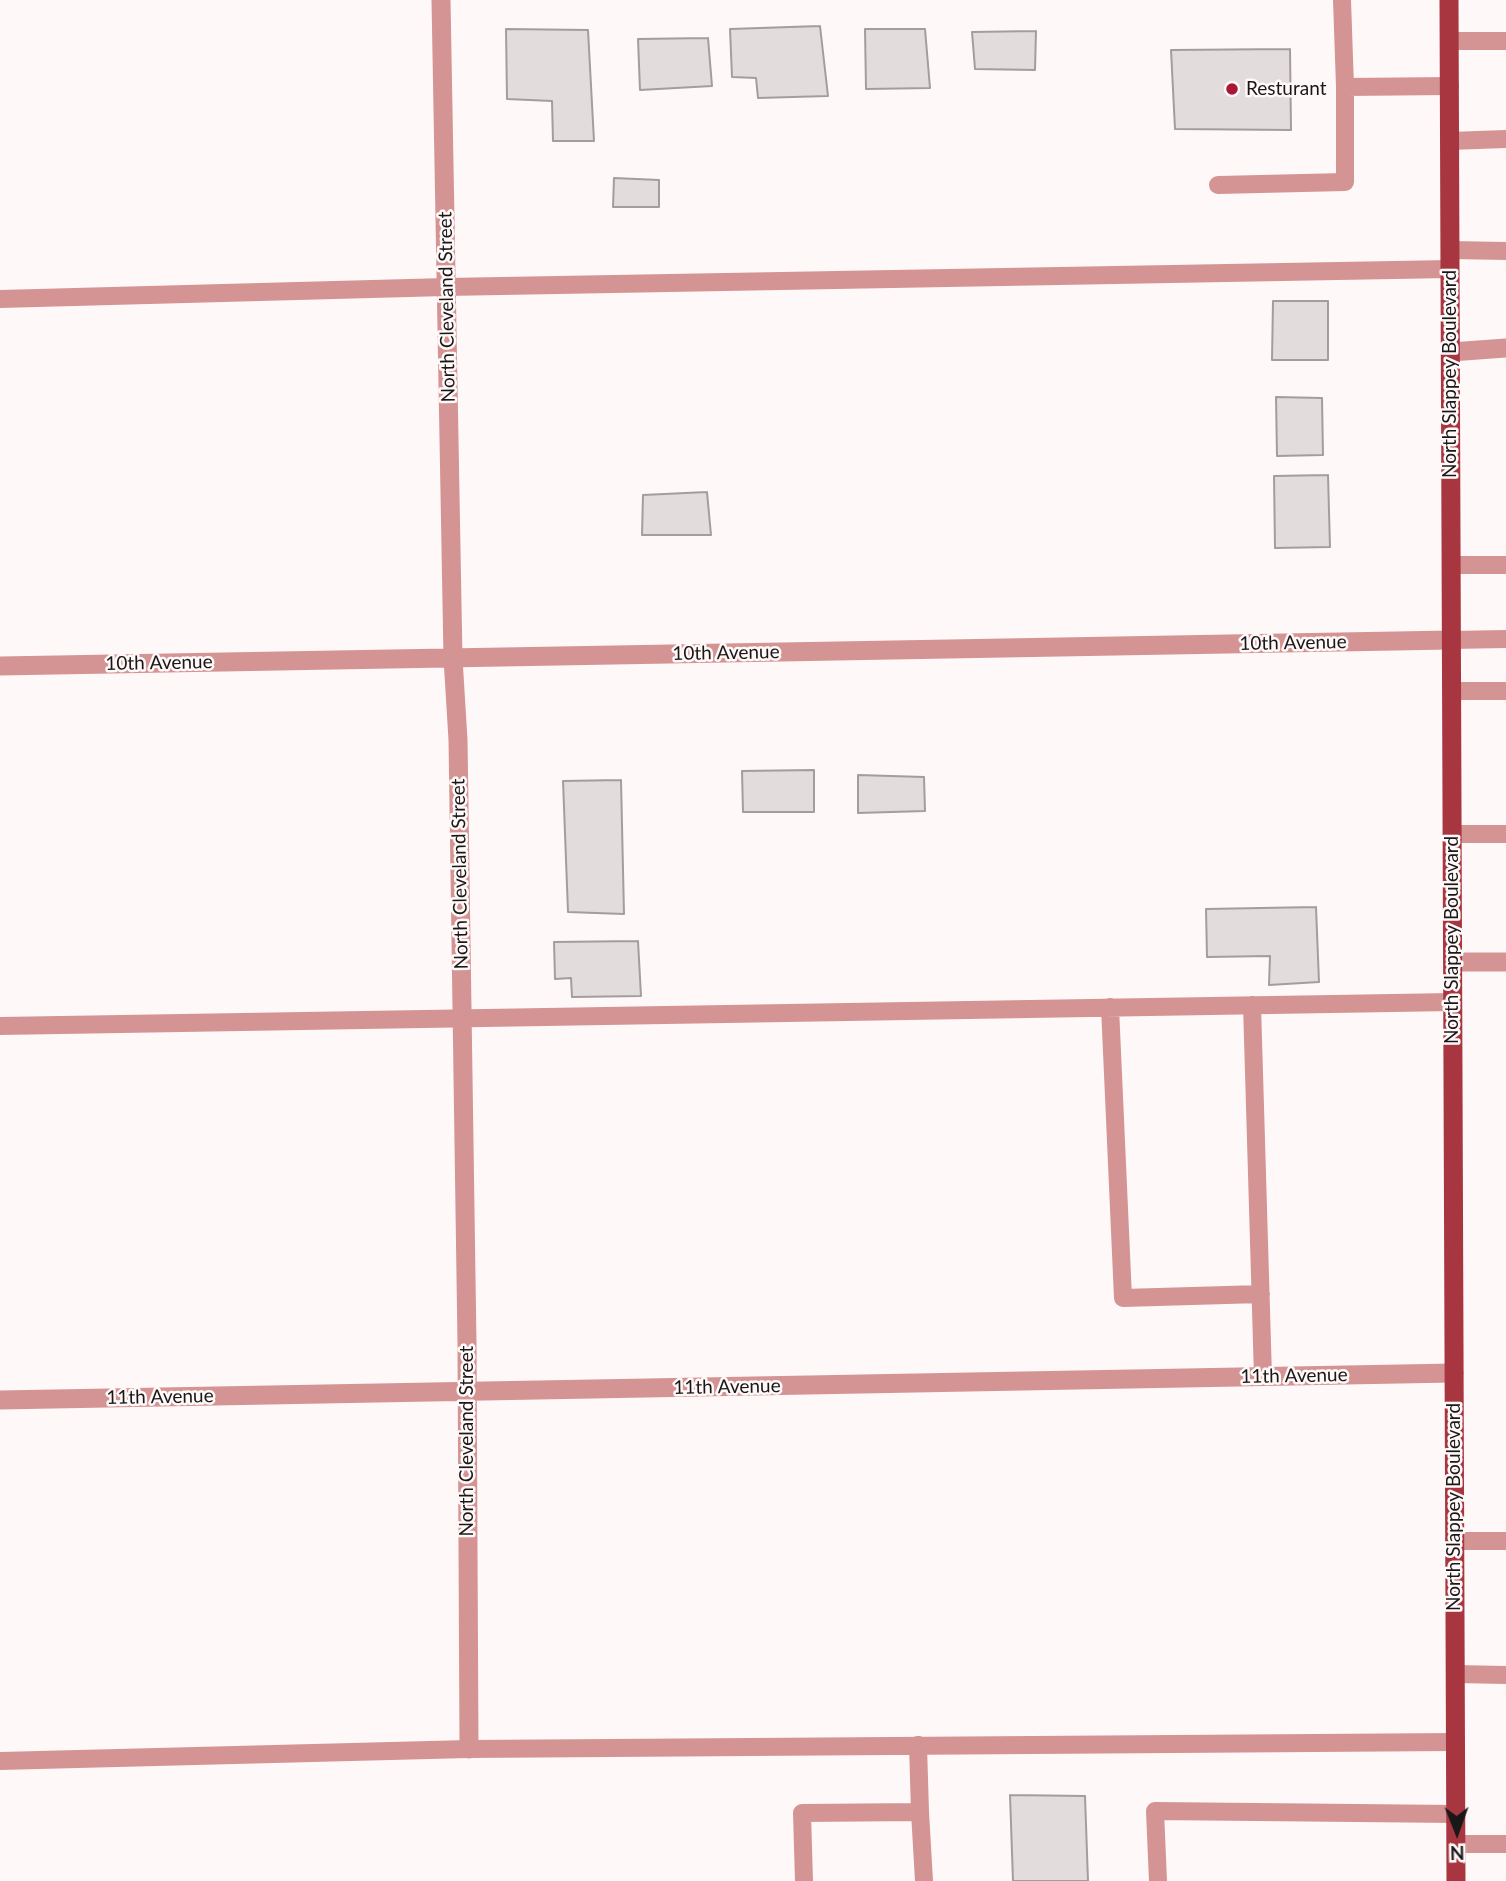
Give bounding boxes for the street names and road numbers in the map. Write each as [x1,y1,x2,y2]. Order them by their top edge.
street label: North Cleveland Street [434,211,460,403]
street label: North Slappey Boulevard [1439,270,1461,478]
street label: 10th Avenue [1239,631,1347,655]
street label: 10th Avenue [672,641,780,665]
street label: 10th Avenue [105,651,213,675]
street label: North Cleveland Street [447,778,473,970]
street label: North Slappey Boulevard [1441,836,1463,1044]
street label: North Cleveland Street [456,1346,478,1536]
street label: 11th Avenue [1240,1364,1348,1388]
street label: 11th Avenue [673,1375,781,1399]
street label: 11th Avenue [106,1385,214,1409]
street label: North Slappey Boulevard [1443,1403,1465,1611]

